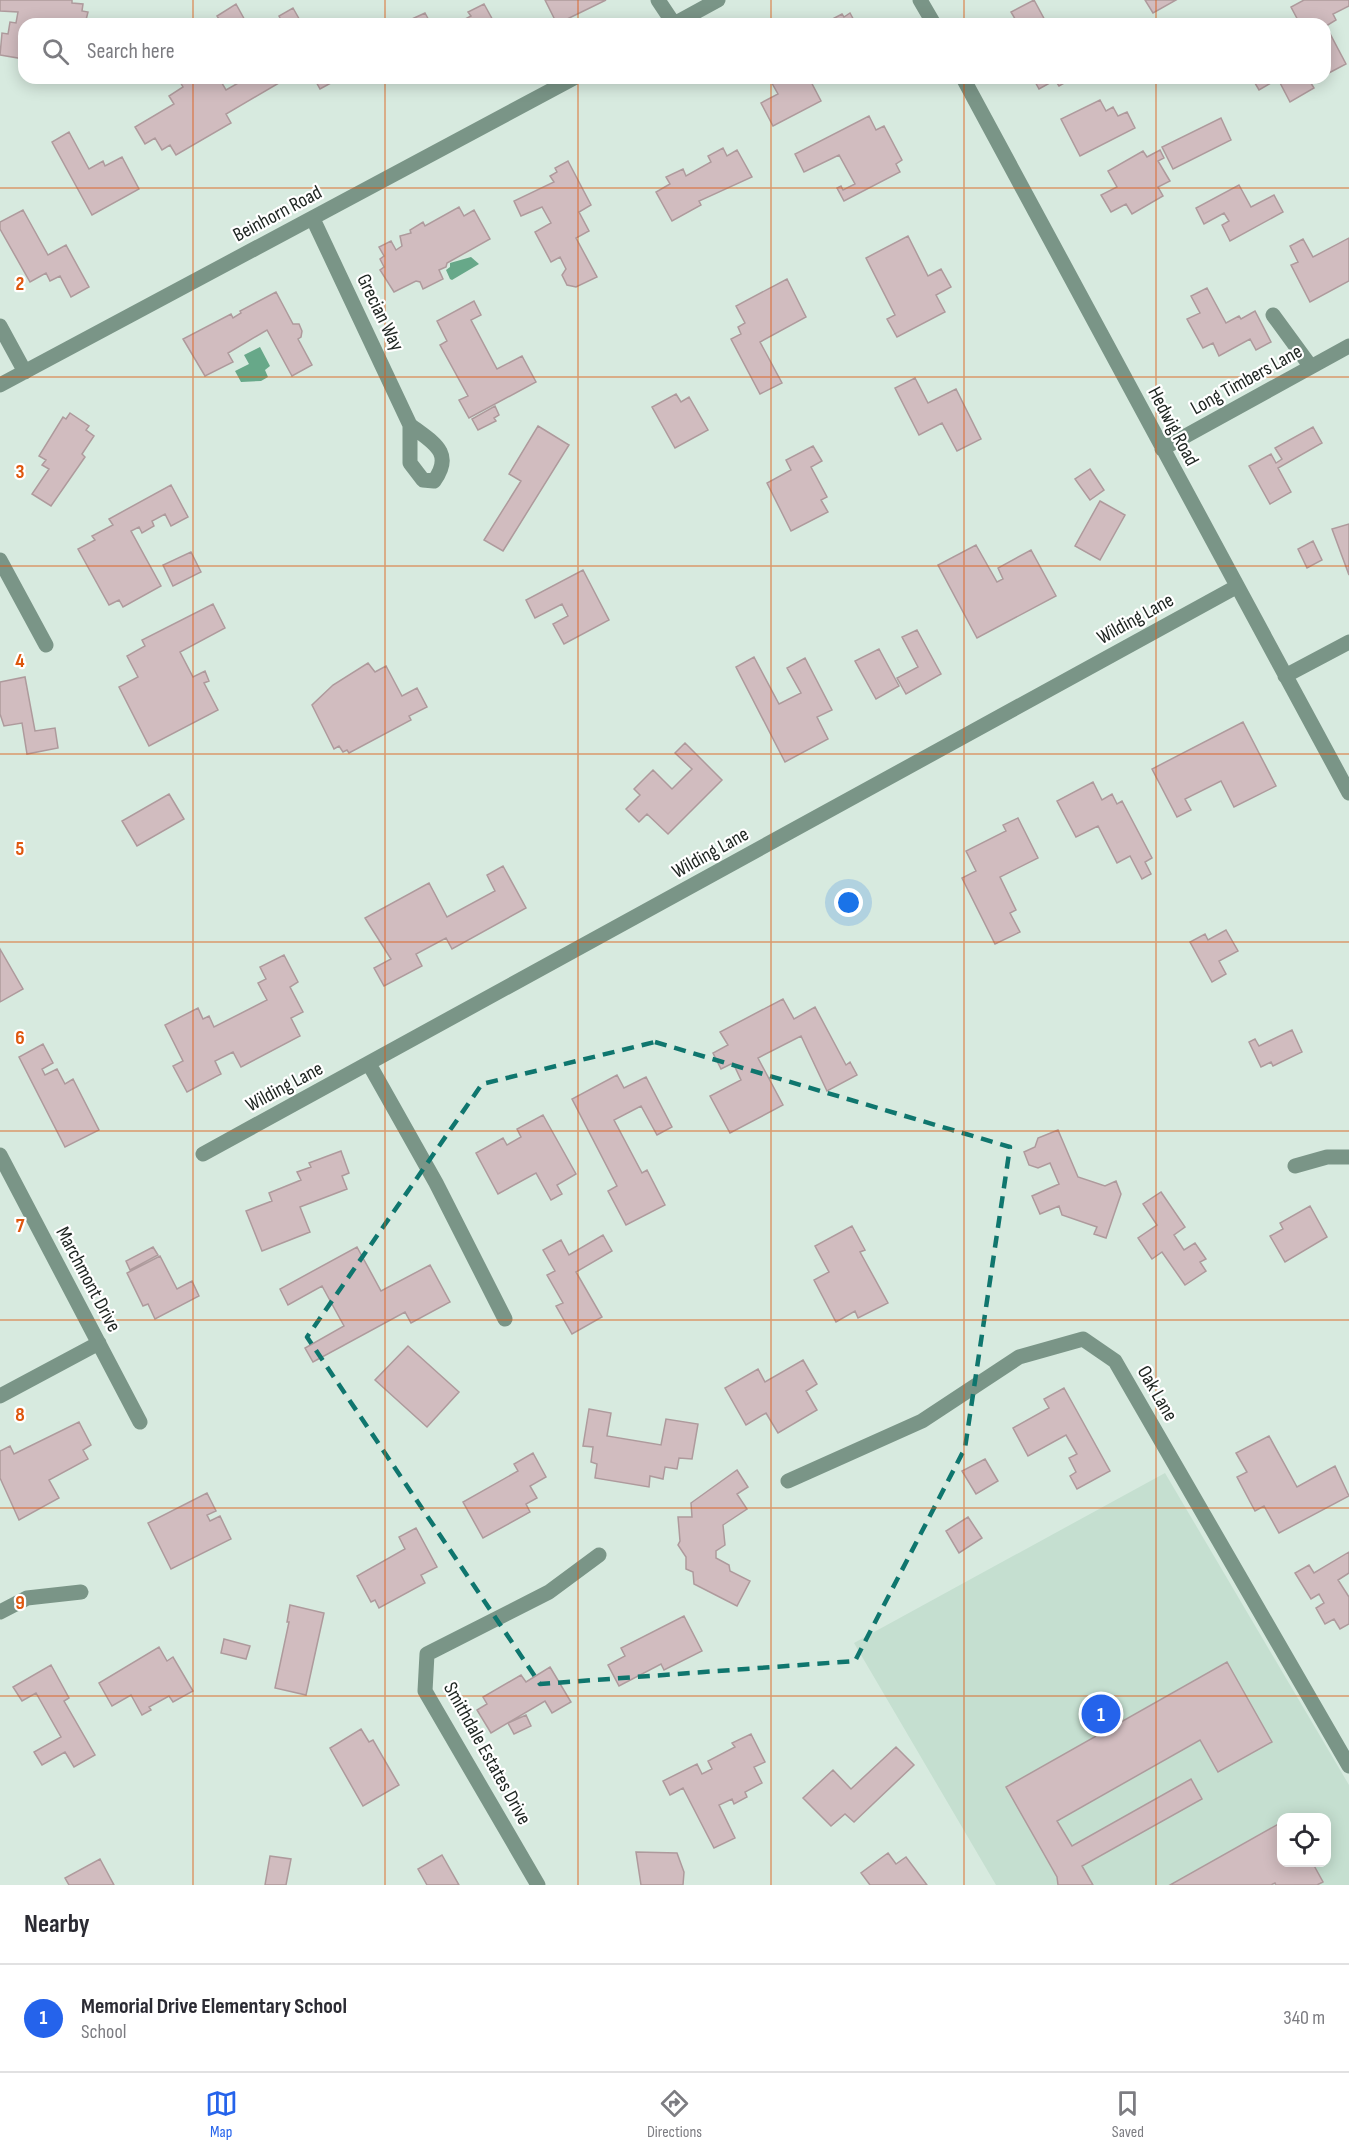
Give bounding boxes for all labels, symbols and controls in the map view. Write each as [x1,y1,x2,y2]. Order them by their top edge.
search box [18,18,1331,84]
icon: search [39,35,72,68]
text: Search here [87,38,174,65]
street label: Beinhorn Road [229,181,326,247]
street label: Grecian Way [351,270,409,355]
text: 2 [16,272,24,296]
street label: Long Timbers Lane [1187,339,1306,420]
street label: Hedwig Road [1142,383,1204,470]
text: 3 [16,460,25,484]
street label: Wilding Lane [1093,588,1178,650]
text: 4 [15,649,25,673]
street label: Wilding Lane [668,822,753,884]
text: 5 [16,837,25,861]
your location [834,888,863,917]
text: 6 [15,1026,25,1050]
street label: Wilding Lane [242,1057,327,1117]
text: 7 [16,1214,25,1238]
street label: Marchmont Drive [50,1223,126,1336]
street label: Oak Lane [1132,1362,1183,1425]
text: 8 [15,1403,25,1427]
text: 9 [15,1591,25,1615]
street label: Smithdale Estates Drive [438,1678,536,1829]
pin: 1 [1082,1692,1120,1736]
map controls [1277,1813,1331,1867]
button: locate [1277,1813,1331,1867]
text: Nearby [24,1909,90,1940]
text: Memorial Drive Elementary School [81,1993,347,2020]
text: 1 [40,2006,47,2030]
text: 340 m [1283,2006,1325,2030]
text: School [81,2020,126,2044]
tab: Map [205,2087,238,2142]
tab: Directions [647,2087,702,2142]
tab: Saved [1111,2087,1144,2142]

